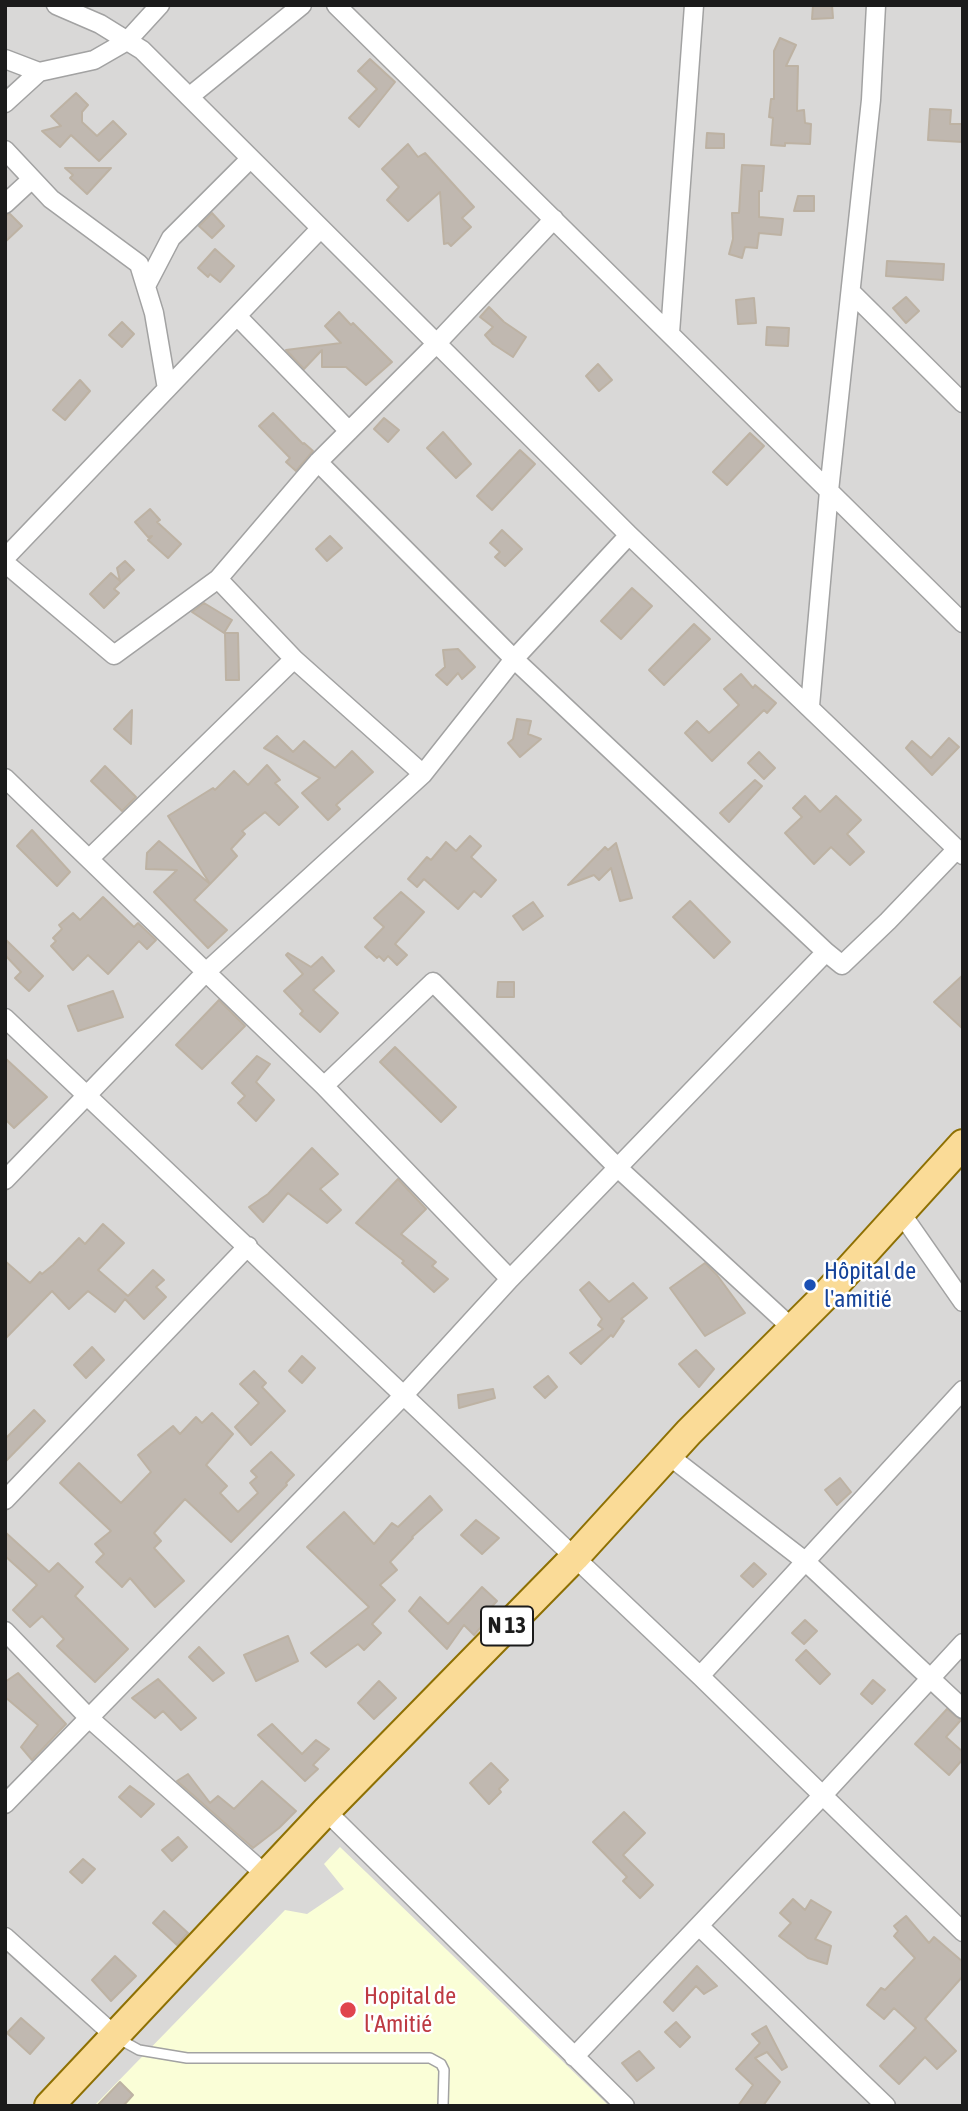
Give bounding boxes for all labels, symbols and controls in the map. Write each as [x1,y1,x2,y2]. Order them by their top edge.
place label: Hôpital de l'amitié [824,1257,916,1313]
marker: Hôpital de l'amitié [802,1277,818,1293]
road number: N 13 [481,1606,533,1646]
place label: Hopital de l'Amitié [364,1982,456,2038]
marker: Hopital de l'Amitié [338,2000,358,2020]

